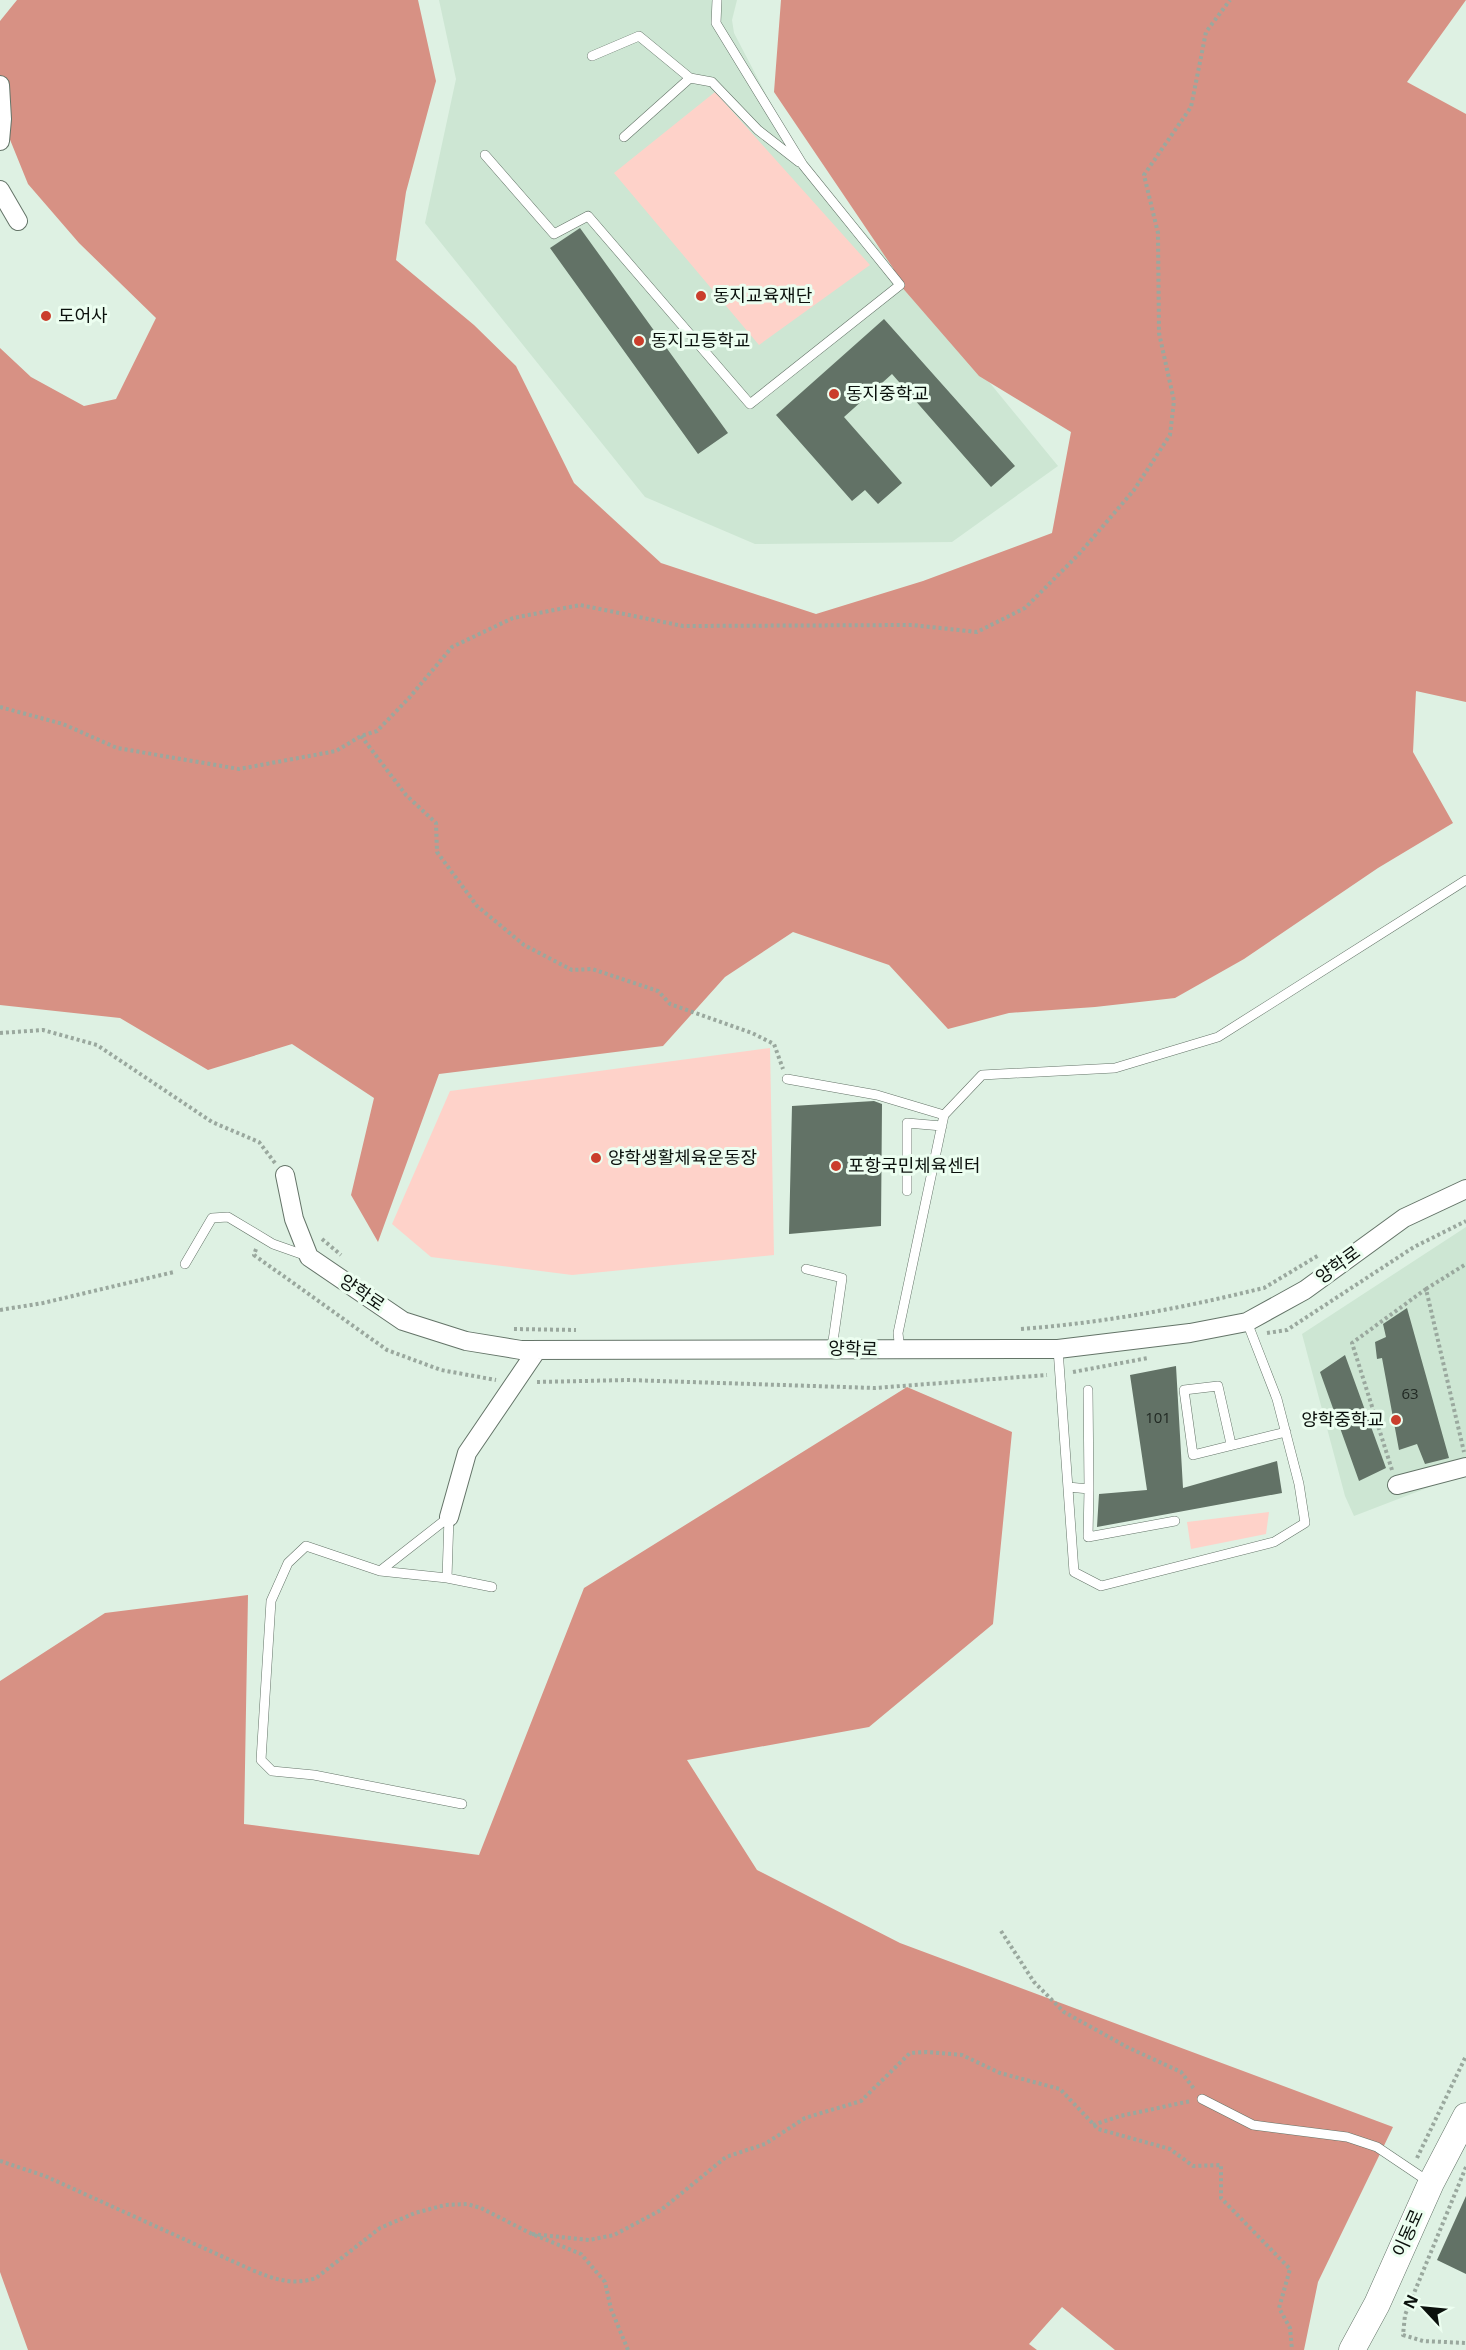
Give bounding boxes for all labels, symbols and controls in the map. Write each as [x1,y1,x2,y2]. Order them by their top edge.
place label: 동지교육재단 [713,283,812,307]
marker: 동지교육재단 [694,289,708,303]
place label: 도어사 [58,303,108,327]
marker: 도어사 [39,309,53,323]
place label: 동지고등학교 [651,328,750,352]
marker: 동지고등학교 [632,334,646,348]
place label: 동지중학교 [846,381,929,405]
marker: 동지중학교 [827,387,841,401]
place label: 양학생활체육운동장 [608,1145,757,1169]
marker: 양학생활체육운동장 [589,1151,603,1165]
place label: 포항국민체육센터 [848,1153,980,1177]
marker: 포항국민체육센터 [829,1159,843,1173]
street label: 양학로 [1310,1240,1365,1289]
street label: 양학로 [335,1268,390,1316]
street label: 양학로 [828,1335,878,1361]
house number: 63 [1401,1383,1419,1403]
house number: 101 [1145,1407,1171,1427]
place label: 양학중학교 [1301,1407,1384,1431]
marker: 양학중학교 [1389,1413,1403,1427]
street label: 이동로 [1386,2205,1428,2260]
north arrow [1394,2278,1454,2338]
text: N [1398,2291,1423,2312]

